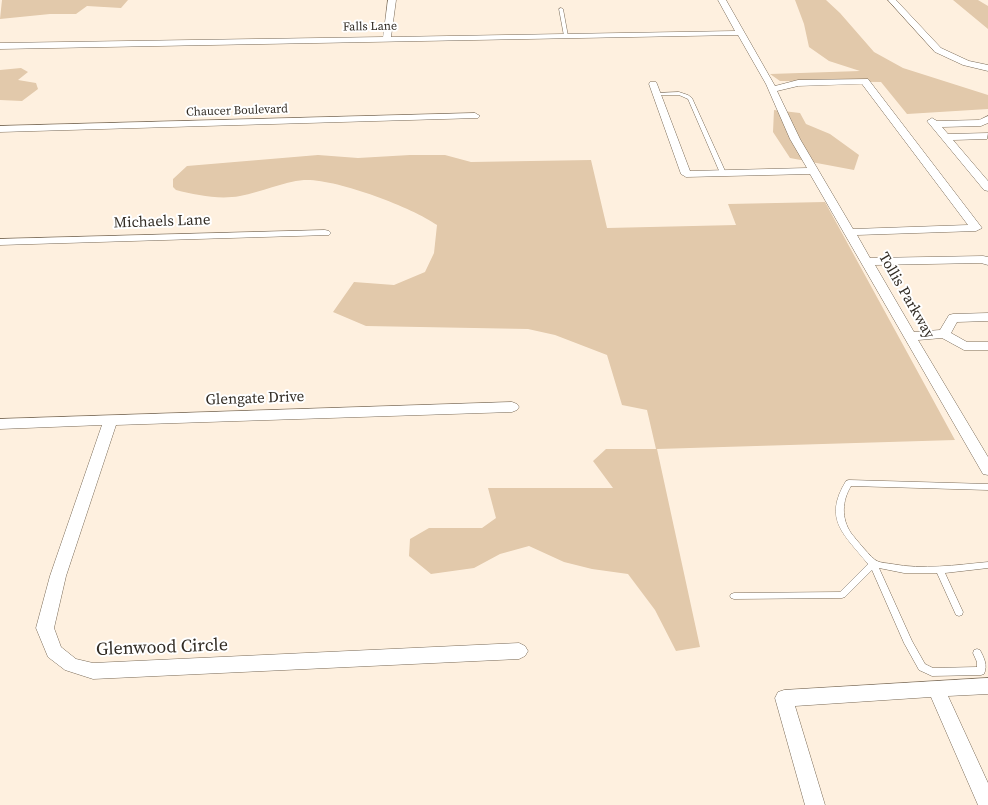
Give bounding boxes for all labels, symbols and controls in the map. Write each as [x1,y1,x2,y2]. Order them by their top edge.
street label: Falls Lane [343,19,397,35]
street label: Chaucer Boulevard [186,102,288,120]
street label: Michaels Lane [113,211,211,233]
street label: Tollis Parkway [874,250,938,342]
street label: Glengate Drive [205,388,305,410]
street label: Glenwood Circle [96,635,228,661]

